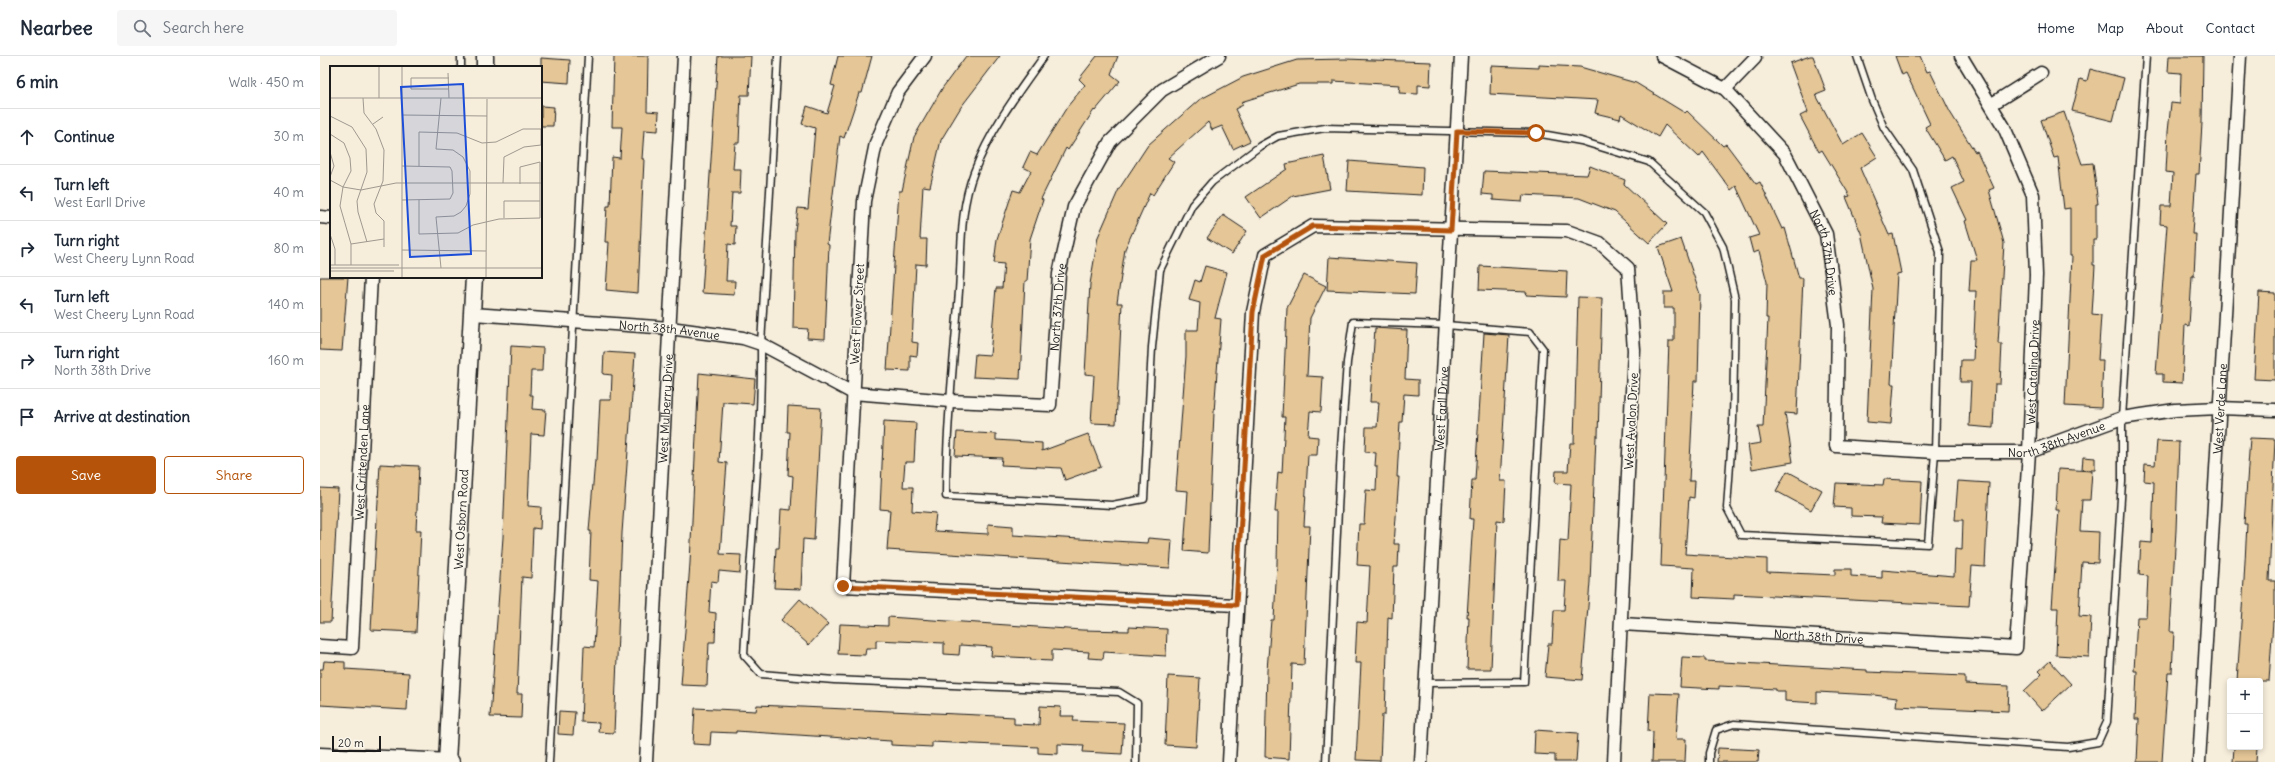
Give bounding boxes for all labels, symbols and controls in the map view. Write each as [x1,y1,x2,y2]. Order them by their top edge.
search box [117,10,397,46]
text: Nearbee [20,16,93,40]
icon: search [131,17,153,39]
text: Search here [163,18,244,37]
text: Home [2037,19,2075,37]
text: Map [2097,19,2124,37]
text: About [2146,19,2184,37]
text: Contact [2206,19,2255,37]
inset map [330,66,542,278]
text: 6 min [16,71,58,93]
text: Walk · 450 m [229,74,304,91]
route start [1527,124,1545,142]
icon: ahead [16,126,38,148]
text: Continue [54,127,115,146]
text: 30 m [274,128,304,145]
text: Turn left [54,175,109,194]
icon: left [16,182,38,204]
text: 40 m [273,184,304,201]
text: West Earll Drive [54,194,146,211]
street label: North 37th Drive [1807,207,1842,296]
text: Turn right [54,231,119,250]
icon: right [16,238,38,260]
text: 80 m [273,240,304,257]
text: West Cheery Lynn Road [54,250,195,267]
street label: North 37th Drive [1046,261,1069,352]
street label: West Flower Street [847,263,867,365]
text: Turn left [54,287,109,306]
icon: left [16,294,38,316]
text: 140 m [268,296,304,313]
text: West Cheery Lynn Road [54,306,195,323]
street label: North 38th Avenue [618,317,721,342]
street label: West Catalina Drive [2023,319,2042,425]
text: Turn right [54,343,119,362]
icon: right [16,350,38,372]
text: 160 m [268,352,304,369]
street label: West Mulberry Drive [655,353,675,464]
text: North 38th Drive [54,362,151,379]
street label: West Verde Lane [2209,363,2230,454]
street label: West Earll Drive [1431,366,1451,451]
street label: West Avalon Drive [1621,372,1641,470]
street label: West Crittenden Lane [351,404,372,521]
icon: arrive [16,406,38,428]
text: Arrive at destination [54,407,190,426]
street label: North 38th Avenue [2008,417,2107,460]
button: Save [16,456,156,494]
button: Share [164,456,304,494]
street label: West Osborn Road [450,469,471,570]
route end [834,577,852,595]
street label: North 38th Drive [1773,626,1864,646]
map controls [2227,678,2263,750]
button: + [2227,678,2263,714]
button: − [2227,714,2263,750]
scale bar [332,734,381,753]
text: 20 m [338,736,364,750]

